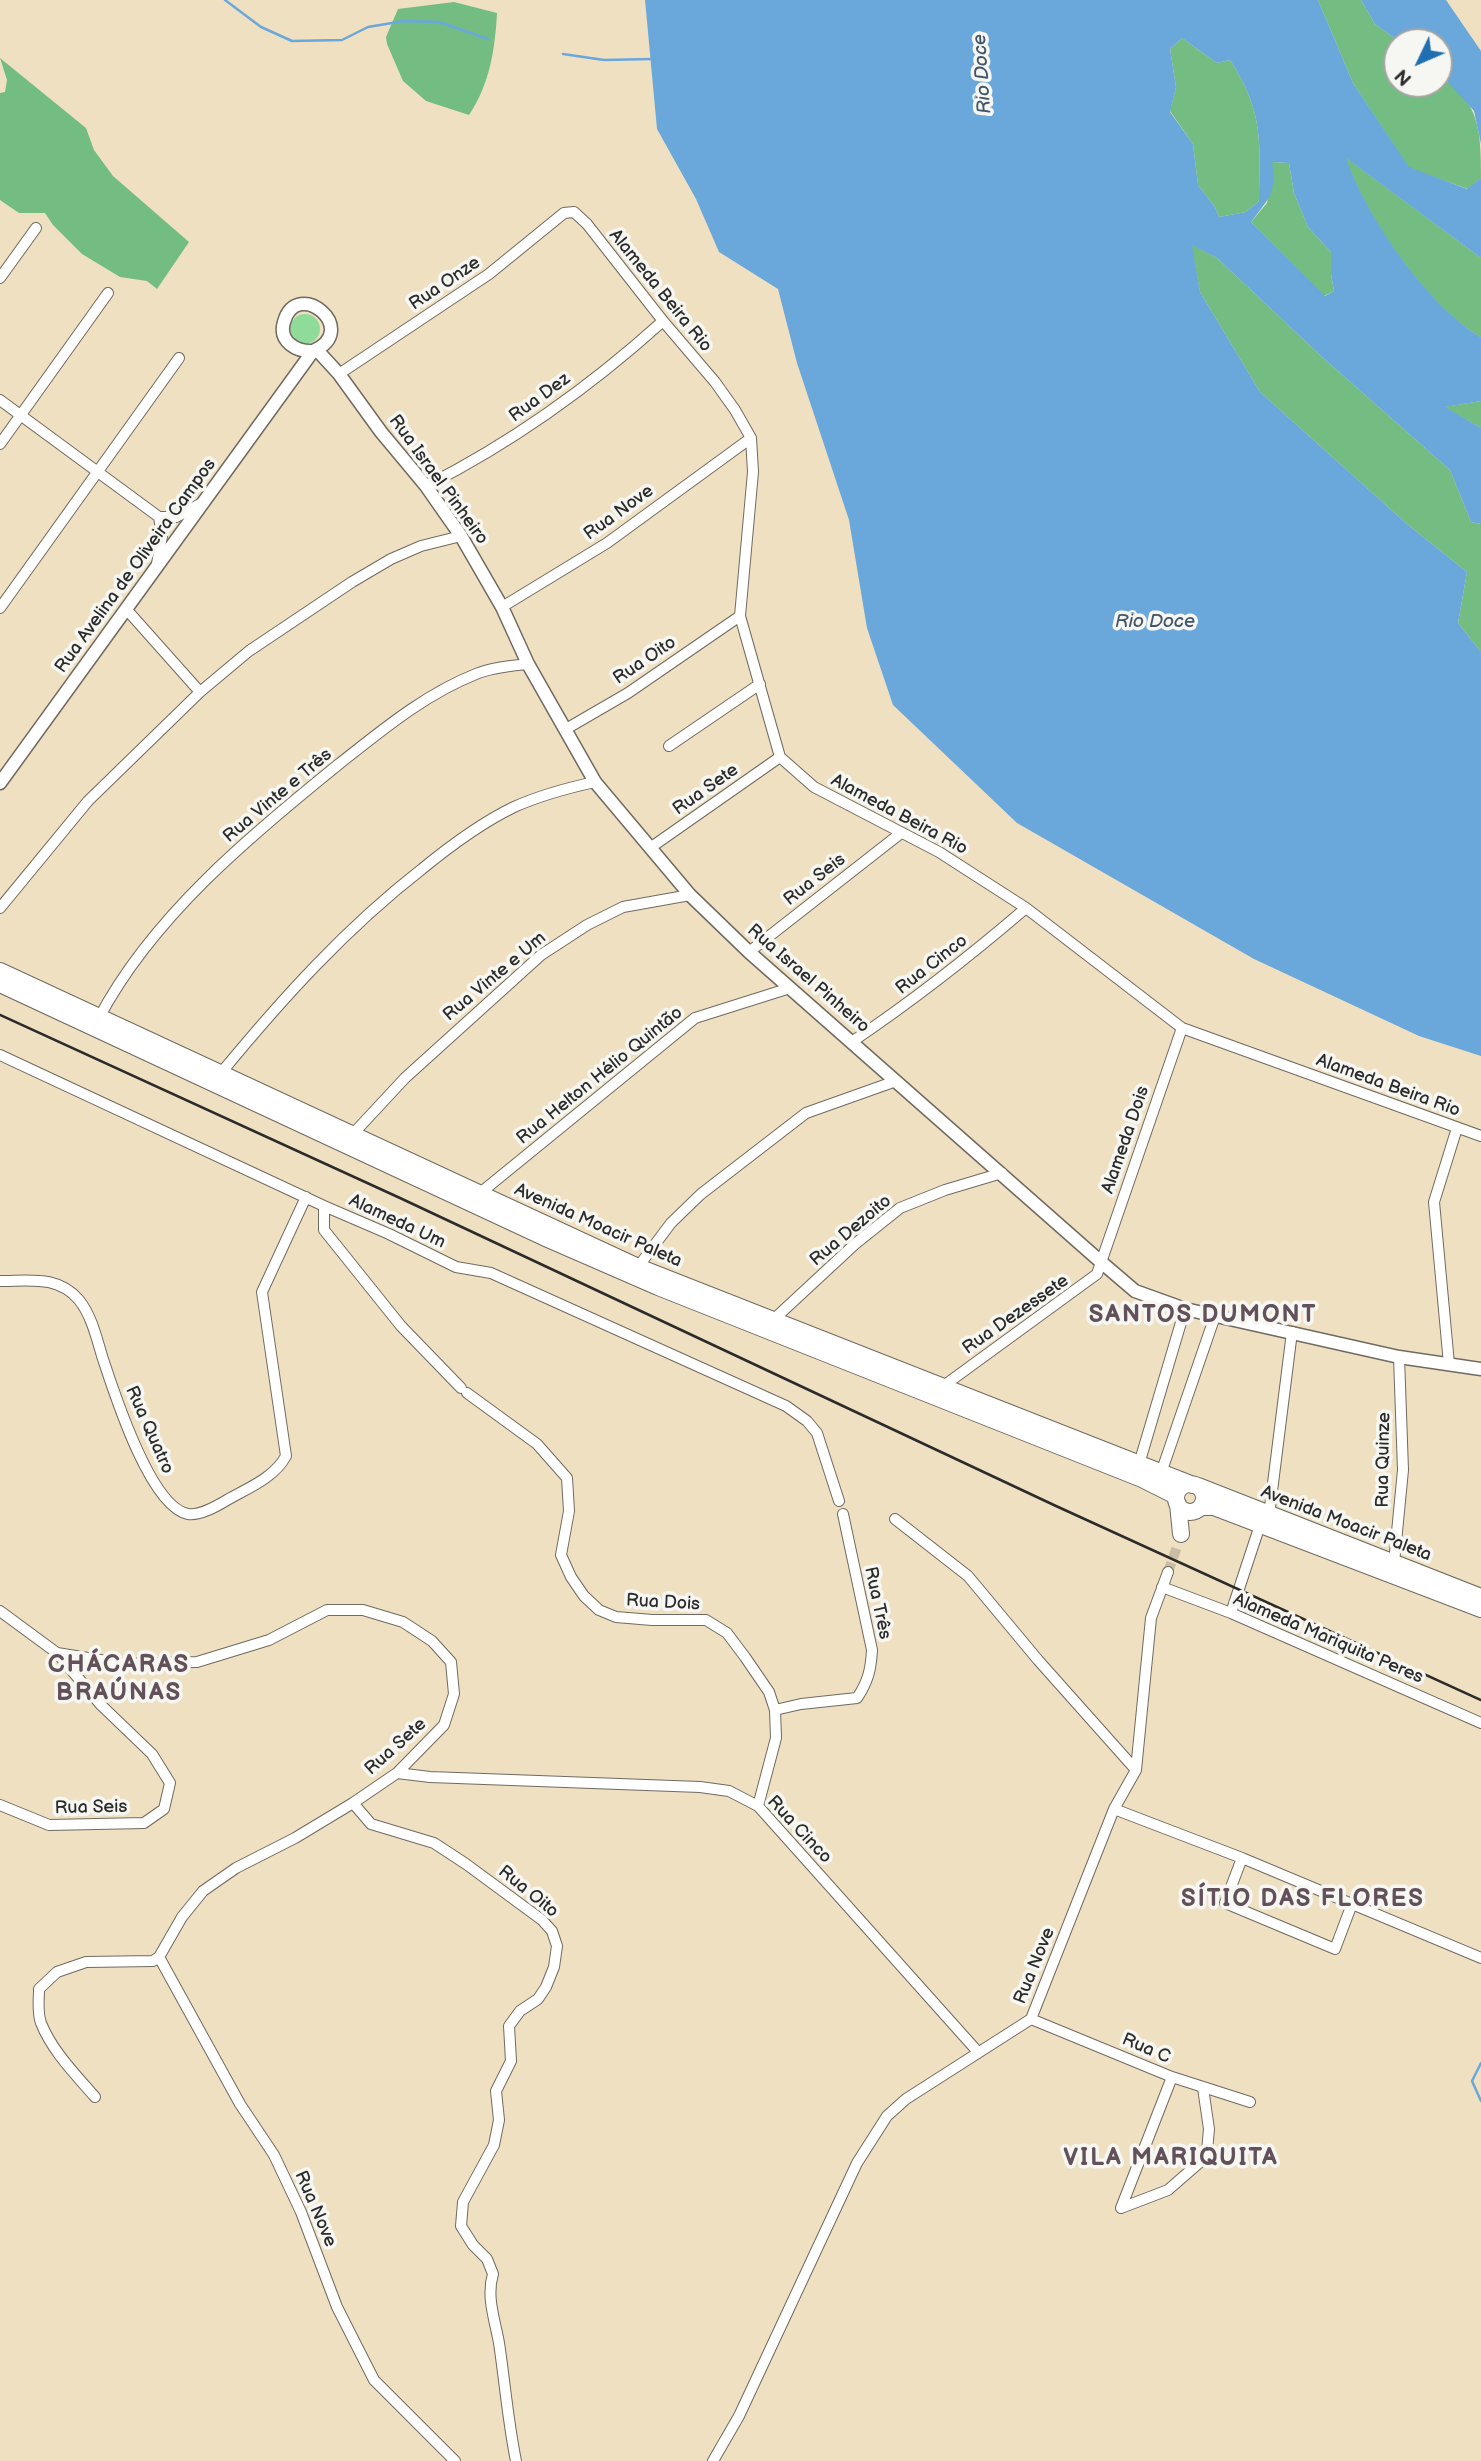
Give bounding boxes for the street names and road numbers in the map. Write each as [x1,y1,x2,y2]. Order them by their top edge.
street label: Alameda Beira Rio [604,225,716,357]
street label: Rua Onze [405,252,485,316]
street label: Rua Dez [505,369,575,427]
street label: Rua Israel Pinheiro [384,411,492,549]
street label: Rua Avelina de Oliveira Campos [51,454,221,678]
street label: Rua Nove [580,481,658,545]
street label: Rua Oito [610,632,680,690]
street label: Rua Vinte e Três [219,744,337,848]
street label: Rua Sete [669,760,743,820]
street label: Alameda Beira Rio [827,770,971,860]
street label: Rua Seis [780,849,850,911]
street label: Rua Israel Pinheiro [742,920,874,1038]
street label: Rua Vinte e Um [439,928,551,1026]
street label: Rua Cinco [892,930,972,1000]
street label: Rua Helton Hélio Quintão [513,1002,687,1150]
street label: Alameda Beira Rio [1313,1050,1463,1122]
street label: Alameda Dois [1098,1083,1154,1197]
street label: Avenida Moacir Paleta [511,1179,685,1273]
street label: Alameda Um [345,1190,449,1254]
street label: Rua Dezoito [806,1191,896,1271]
street label: Rua Dezessete [959,1270,1073,1360]
street label: Rua Quatro [120,1383,178,1477]
street label: Rua Quinze [1372,1412,1396,1508]
street label: Avenida Moacir Paleta [1258,1481,1434,1567]
street label: Rua Três [859,1565,895,1641]
street label: Alameda Mariquita Peres [1230,1589,1426,1689]
street label: Rua Dois [625,1590,701,1616]
street label: Rua Sete [361,1714,431,1780]
street label: Rua Cinco [762,1792,836,1868]
street label: Rua Seis [55,1797,127,1819]
street label: Rua Oito [494,1861,562,1923]
street label: Rua Nove [1010,1925,1060,2007]
street label: Rua C [1118,2029,1174,2069]
street label: Rua Nove [289,2168,341,2250]

